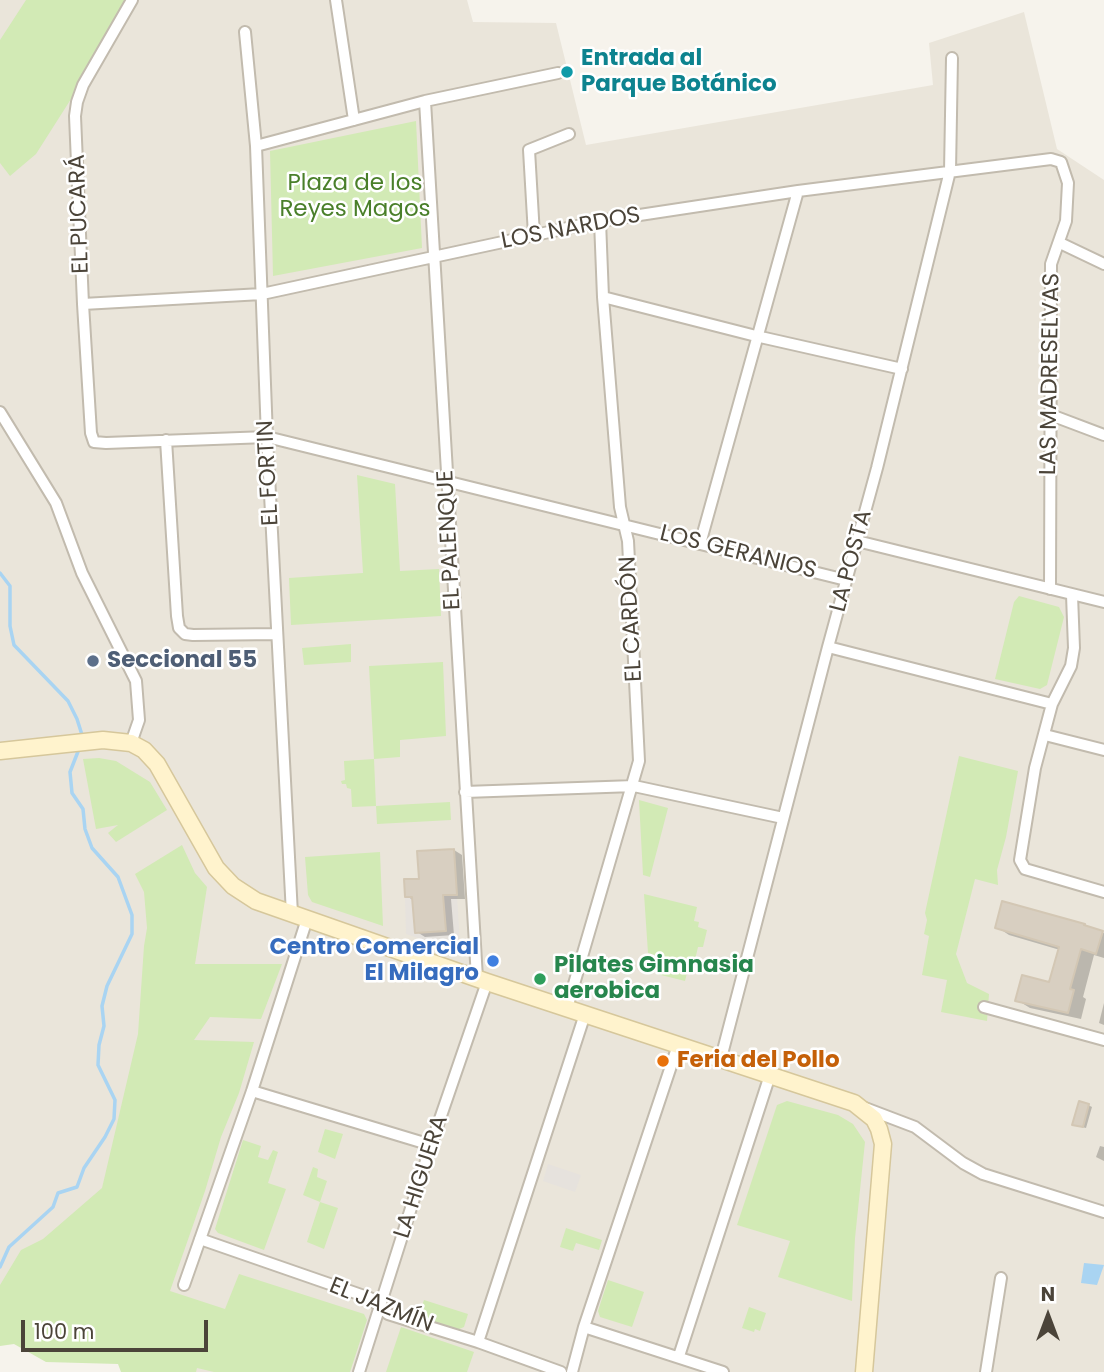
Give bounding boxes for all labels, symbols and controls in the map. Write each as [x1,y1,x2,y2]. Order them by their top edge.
place label: Entrada al Parque Botánico [581,45,777,99]
marker: Entrada al Parque Botánico [559,64,575,80]
street label: EL PUCARÁ [64,154,96,274]
park label: Plaza de los Reyes Magos [279,170,431,224]
street label: LOS NARDOS [499,202,643,256]
street label: LAS MADRESELVAS [1035,273,1067,475]
street label: EL FORTIN [252,419,286,527]
street label: EL PALENQUE [433,469,467,611]
street label: LA POSTA [825,507,879,615]
street label: LOS GERANIOS [657,520,819,586]
street label: EL CARDÓN [615,556,649,682]
place label: Seccional 55 [107,647,257,675]
marker: Seccional 55 [85,653,101,669]
place label: Centro Comercial El Milagro [269,934,479,988]
place label: Pilates Gimnasia aerobica [554,952,754,1006]
marker: Centro Comercial El Milagro [485,953,501,969]
marker: Pilates Gimnasia aerobica [532,971,548,987]
place label: Feria del Pollo [677,1047,840,1075]
marker: Feria del Pollo [655,1053,671,1069]
street label: LA HIGUERA [389,1112,455,1242]
street label: EL JAZMÍN [325,1273,437,1339]
north arrow [1013,1281,1083,1351]
text: N [1041,1281,1055,1308]
scale bar [24,1306,212,1350]
text: 100 m [34,1317,94,1346]

